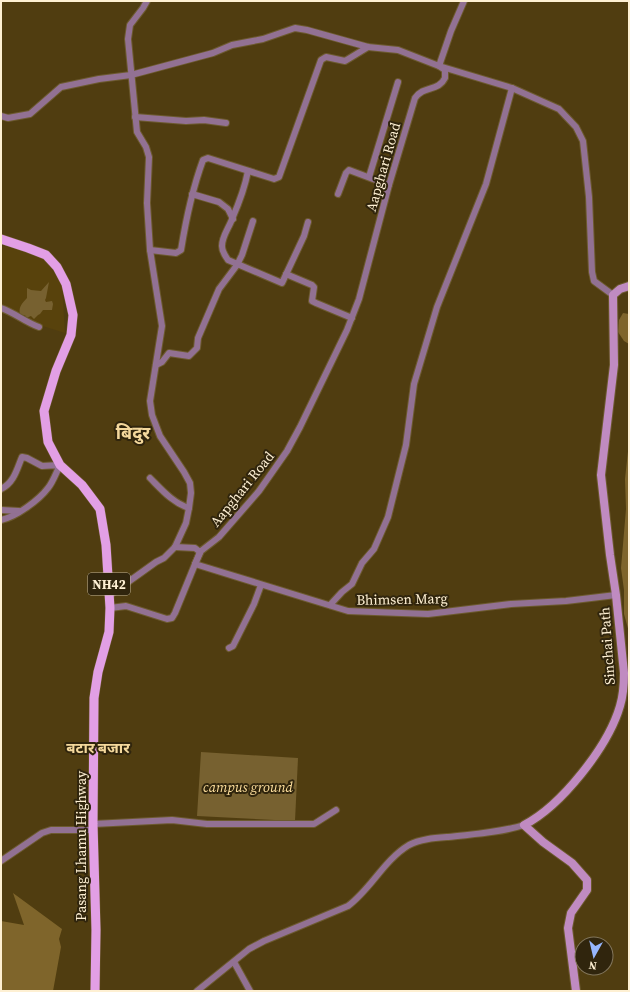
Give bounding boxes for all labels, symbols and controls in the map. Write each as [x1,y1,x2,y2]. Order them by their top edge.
street label: Aapghari Road [361,120,405,214]
district label: बिदुर [116,420,151,445]
street label: Aapghari Road [205,447,279,531]
road number: NH42 [88,573,130,595]
street label: Bhimsen Marg [356,588,448,610]
street label: Sinchai Path [594,606,620,686]
district label: बटार बजार [66,737,130,758]
street label: Pasang Lhamu Highway [71,770,91,921]
park label: campus ground [203,777,294,797]
north arrow [574,936,614,976]
text: N [588,957,598,973]

